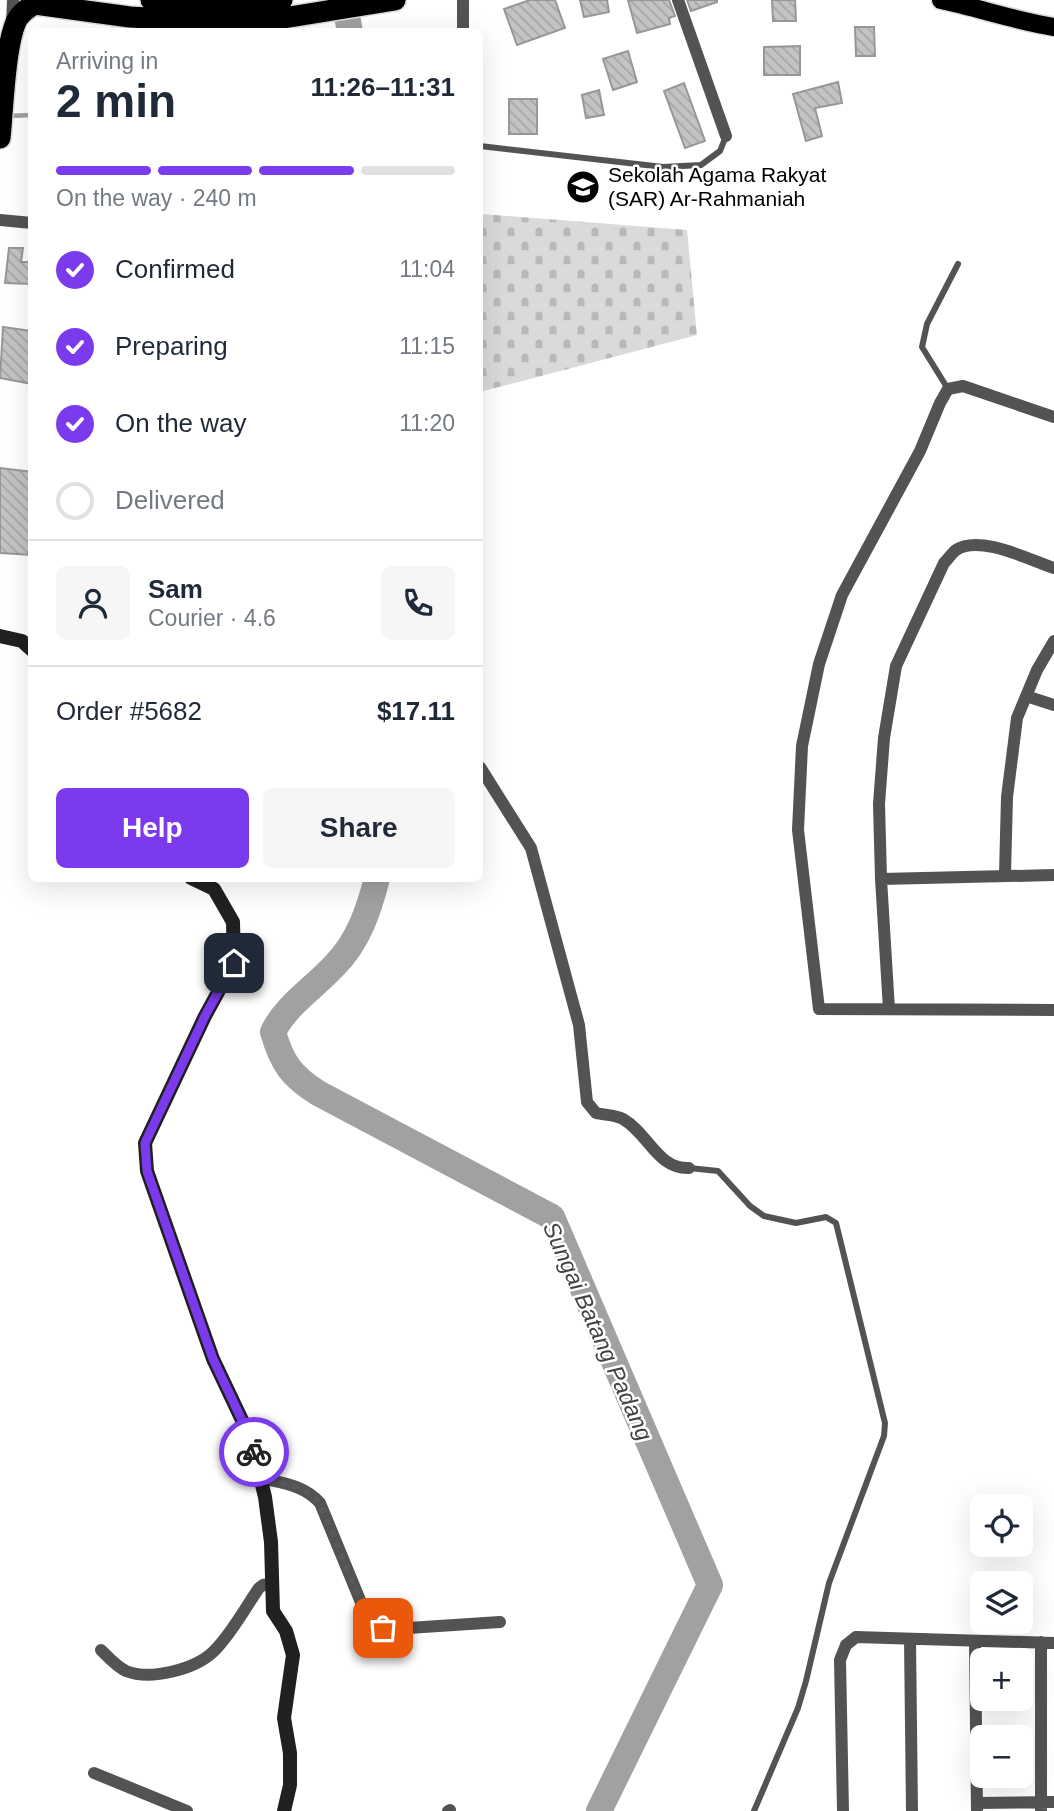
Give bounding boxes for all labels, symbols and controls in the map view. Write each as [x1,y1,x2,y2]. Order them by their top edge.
text: Arriving in [56,48,158,74]
text: 11:26–11:31 [310,72,455,102]
text: 2 min [56,75,176,127]
place label: Sekolah Agama Rakyat (SAR) Ar-Rahmaniah [608,163,826,210]
school or university icon: Sekolah Agama Rakyat (SAR) Ar-Rahmaniah [564,168,602,206]
text: On the way · 240 m [56,185,257,211]
icon: check [56,251,94,289]
text: Confirmed [115,254,235,284]
text: 11:04 [399,256,455,282]
icon: check [56,328,94,366]
text: Preparing [115,331,228,361]
text: 11:15 [399,333,455,359]
icon: check [56,405,94,443]
text: On the way [115,408,247,438]
text: 11:20 [399,410,455,436]
text: Delivered [115,485,225,515]
button: person [56,566,130,640]
button: phone [381,566,455,640]
text: Sam [148,574,203,604]
text: Courier · 4.6 [148,605,276,631]
text: Order #5682 [56,696,202,726]
text: $17.11 [377,696,455,726]
button: Help [56,788,249,868]
button: Share [263,788,455,868]
pin [204,933,264,993]
icon: home [215,944,253,982]
water label: Sungai Batang Padang [538,1218,658,1445]
courier [219,1417,289,1487]
icon: bike [235,1433,273,1471]
map controls [970,1494,1033,1788]
button: locate [970,1494,1033,1557]
button: layers [970,1571,1033,1634]
pin [353,1598,413,1658]
icon: bag [364,1609,402,1647]
button: + [970,1648,1033,1711]
button: − [970,1725,1033,1788]

